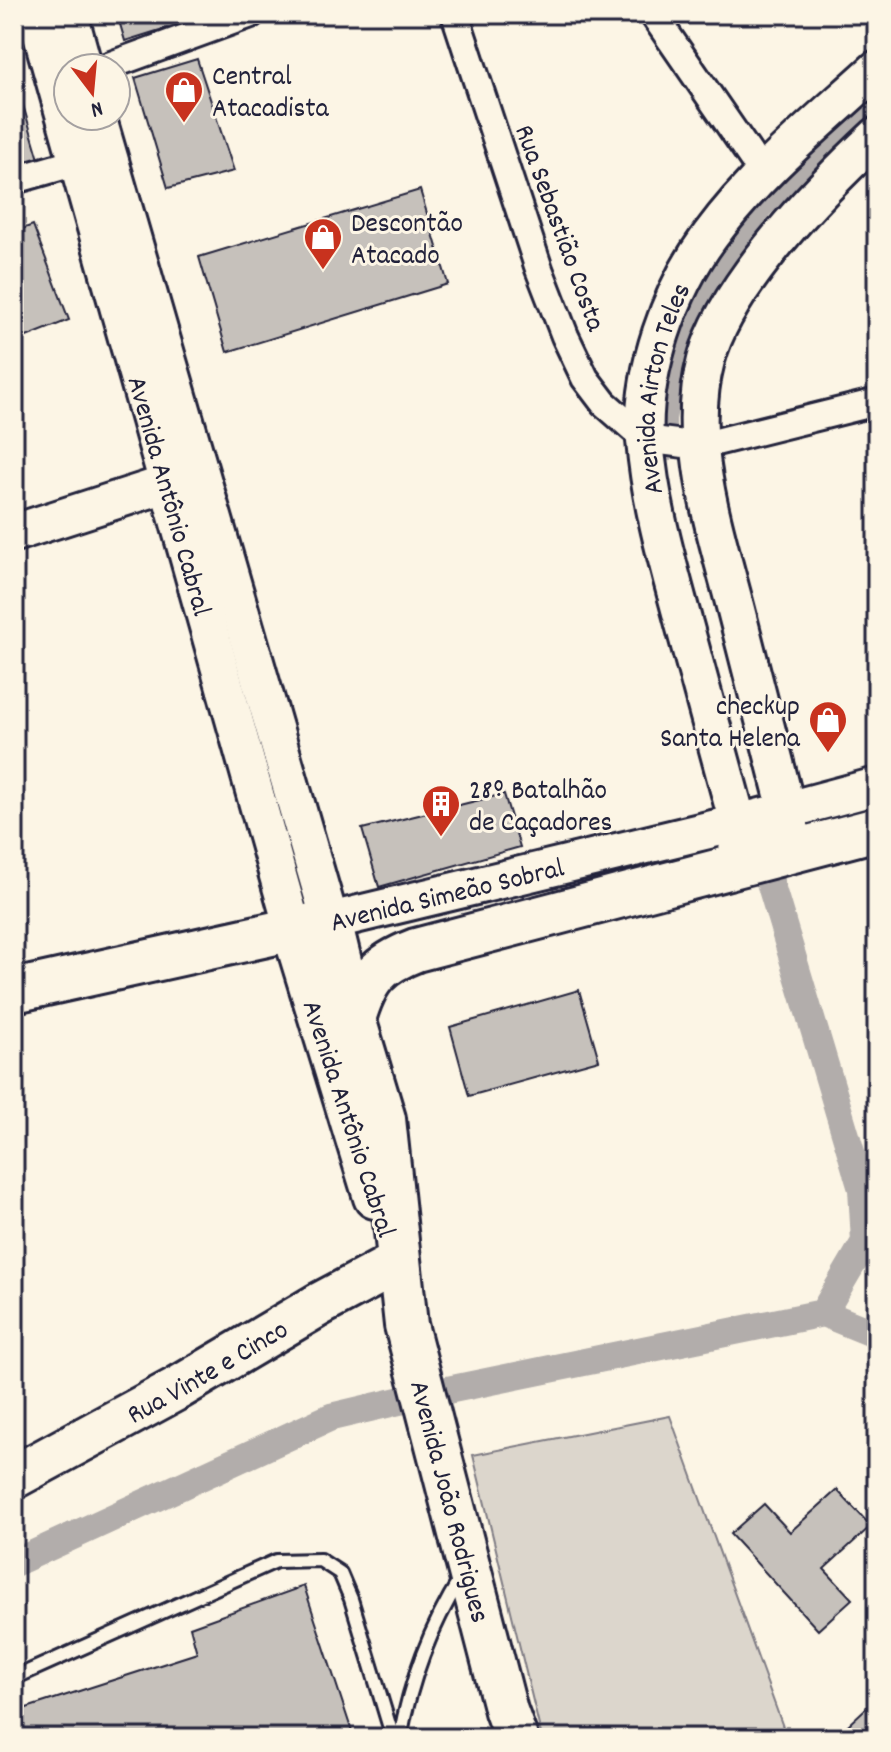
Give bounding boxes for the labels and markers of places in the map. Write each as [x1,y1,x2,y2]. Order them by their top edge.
place label: Central Atacadista [212,59,330,131]
shop icon: Central Atacadista [163,69,205,124]
place label: Descontão Atacado [351,206,463,278]
shop icon: Descontão Atacado [302,216,344,271]
place label: checkup Santa Helena [660,689,801,761]
shop icon: checkup Santa Helena [807,699,849,754]
place label: 28º Batalhão de Caçadores [469,773,612,845]
building icon: 28º Batalhão de Caçadores [420,783,462,838]

